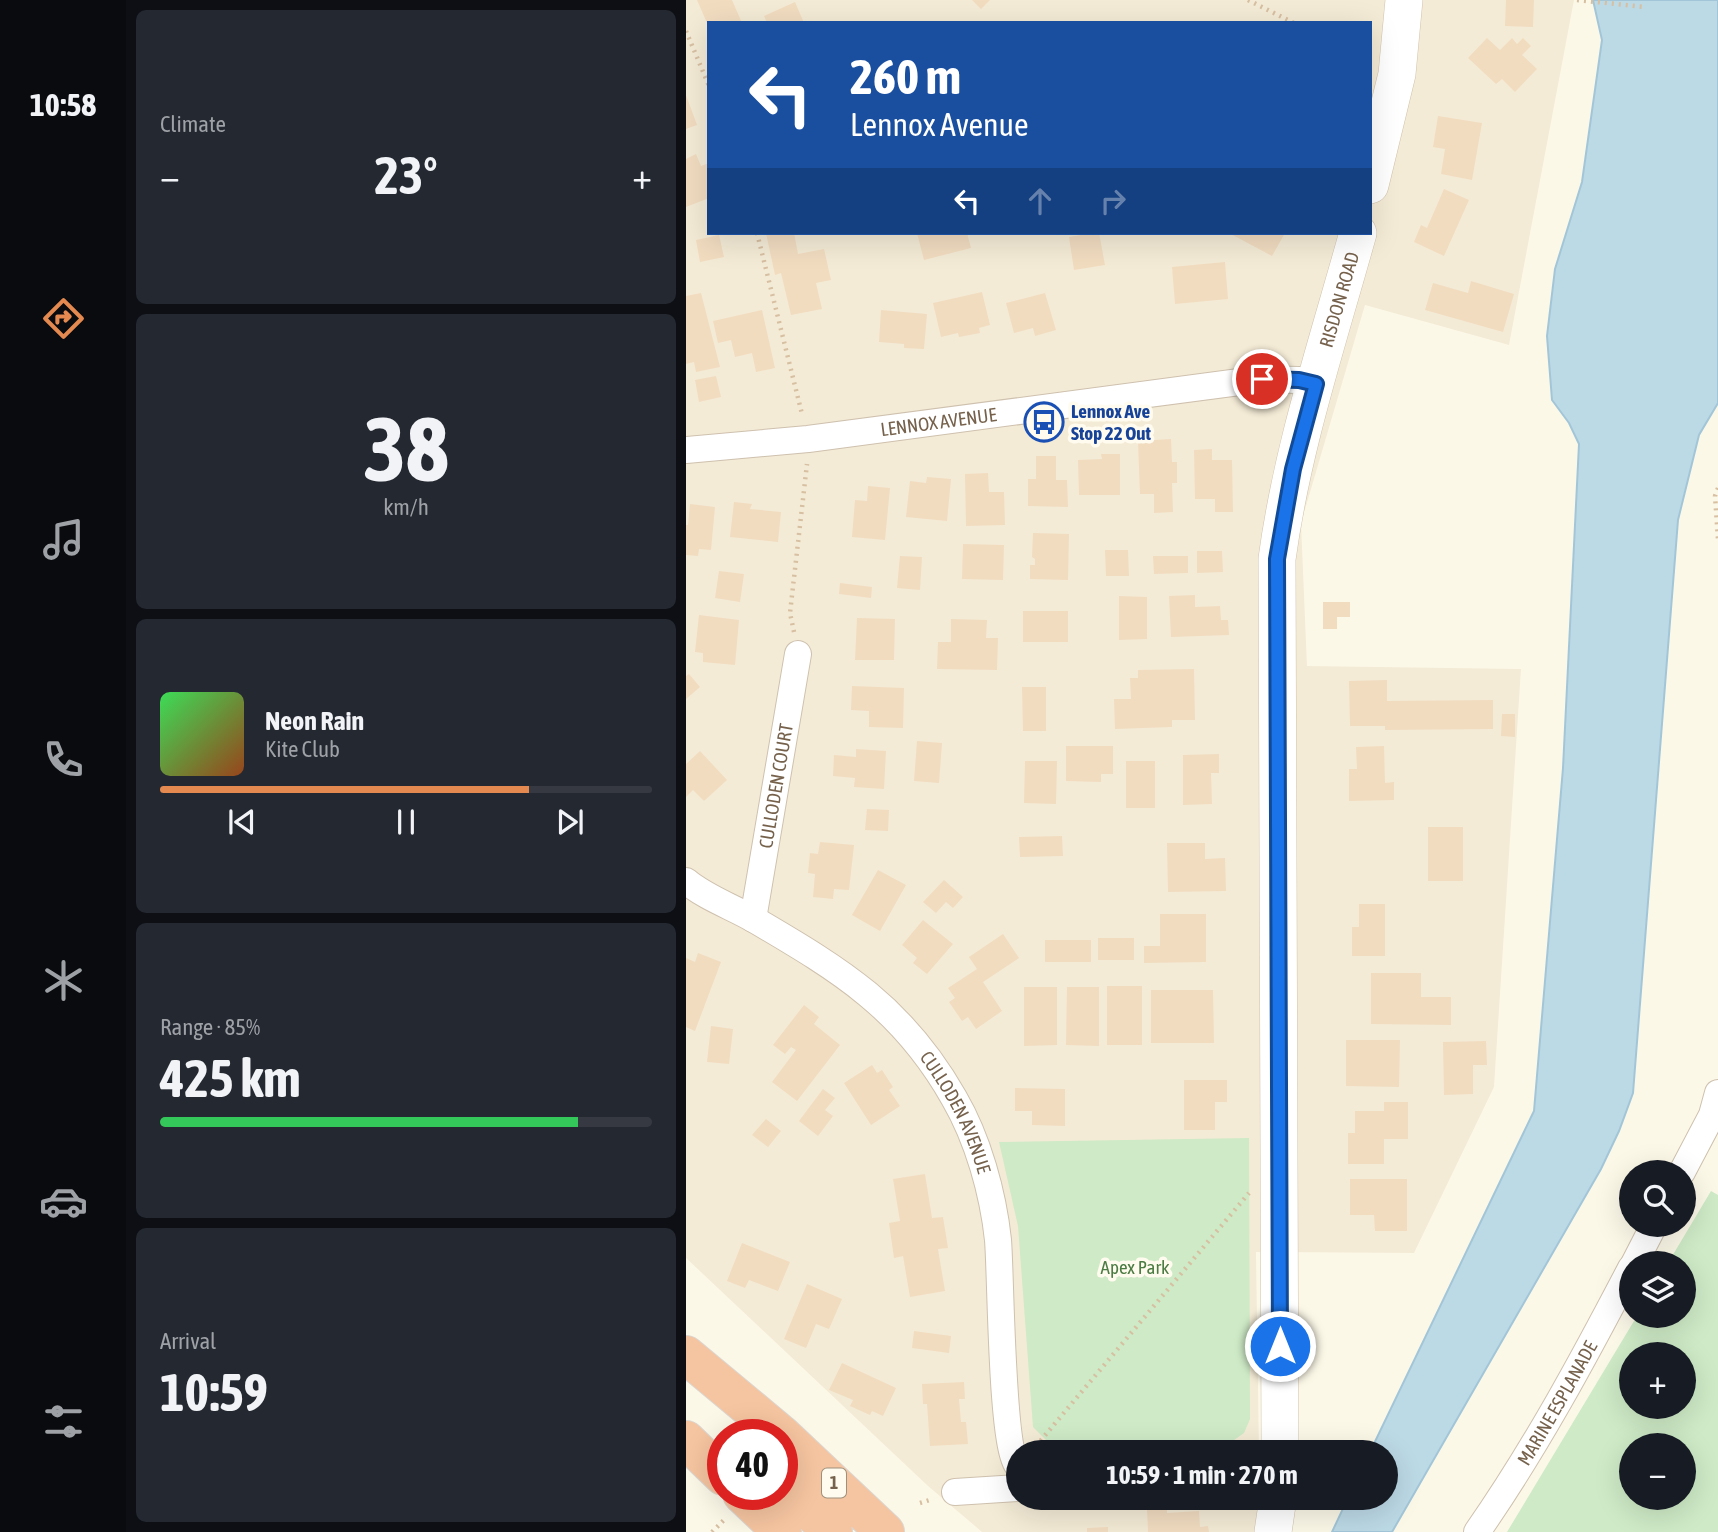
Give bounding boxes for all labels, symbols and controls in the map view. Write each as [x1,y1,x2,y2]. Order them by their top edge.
text: 260 m [850,48,961,104]
icon: left [735,49,826,140]
text: 10:58 [30,86,96,123]
text: Lennox Avenue [850,106,1029,143]
text: Climate [160,111,226,137]
text: 23° [374,145,438,205]
text: − [160,154,180,197]
text: + [632,154,652,197]
icon: left [948,182,986,220]
icon: ahead [1021,182,1059,220]
icon: right [1094,182,1132,220]
street label: RISDON ROAD [1315,249,1363,350]
icon: directions [39,294,88,343]
pin [1232,349,1292,409]
icon: arrive [1243,360,1281,398]
text: 38 [363,396,449,500]
place label: Lennox Ave Stop 22 Out [1071,400,1152,444]
bus stop icon: Lennox Ave Stop 22 Out [1023,401,1065,443]
street label: LENNOX AVENUE [879,403,998,440]
text: km/h [383,494,429,520]
icon: music [39,515,88,564]
text: Neon Rain [265,706,364,736]
street label: CULLODEN COURT [754,721,797,850]
icon: phone [39,735,88,784]
text: Kite Club [265,736,340,762]
icon: previous [223,803,261,841]
icon: pause [387,803,425,841]
icon: next [551,803,589,841]
icon: climate [39,956,88,1005]
text: Range · 85% [160,1014,260,1040]
street label: CULLODEN AVENUE [916,1047,995,1176]
text: 425 km [160,1048,301,1108]
map controls [1619,1160,1696,1510]
button: search [1619,1160,1696,1237]
icon: car [39,1177,88,1226]
button: layers [1619,1251,1696,1328]
park label: Apex Park [1101,1256,1170,1278]
position arrow [1243,1309,1317,1383]
text: Arrival [160,1328,216,1354]
street label: MARINE ESPLANADE [1513,1337,1601,1469]
button: + [1619,1342,1696,1419]
text: 10:59 [160,1362,268,1422]
icon: filters [39,1397,88,1446]
speed limit sign: 40 [707,1419,798,1510]
button: − [1619,1433,1696,1510]
text: 10:59 · 1 min · 270 m [1106,1460,1298,1490]
road number: 1 [822,1468,846,1498]

